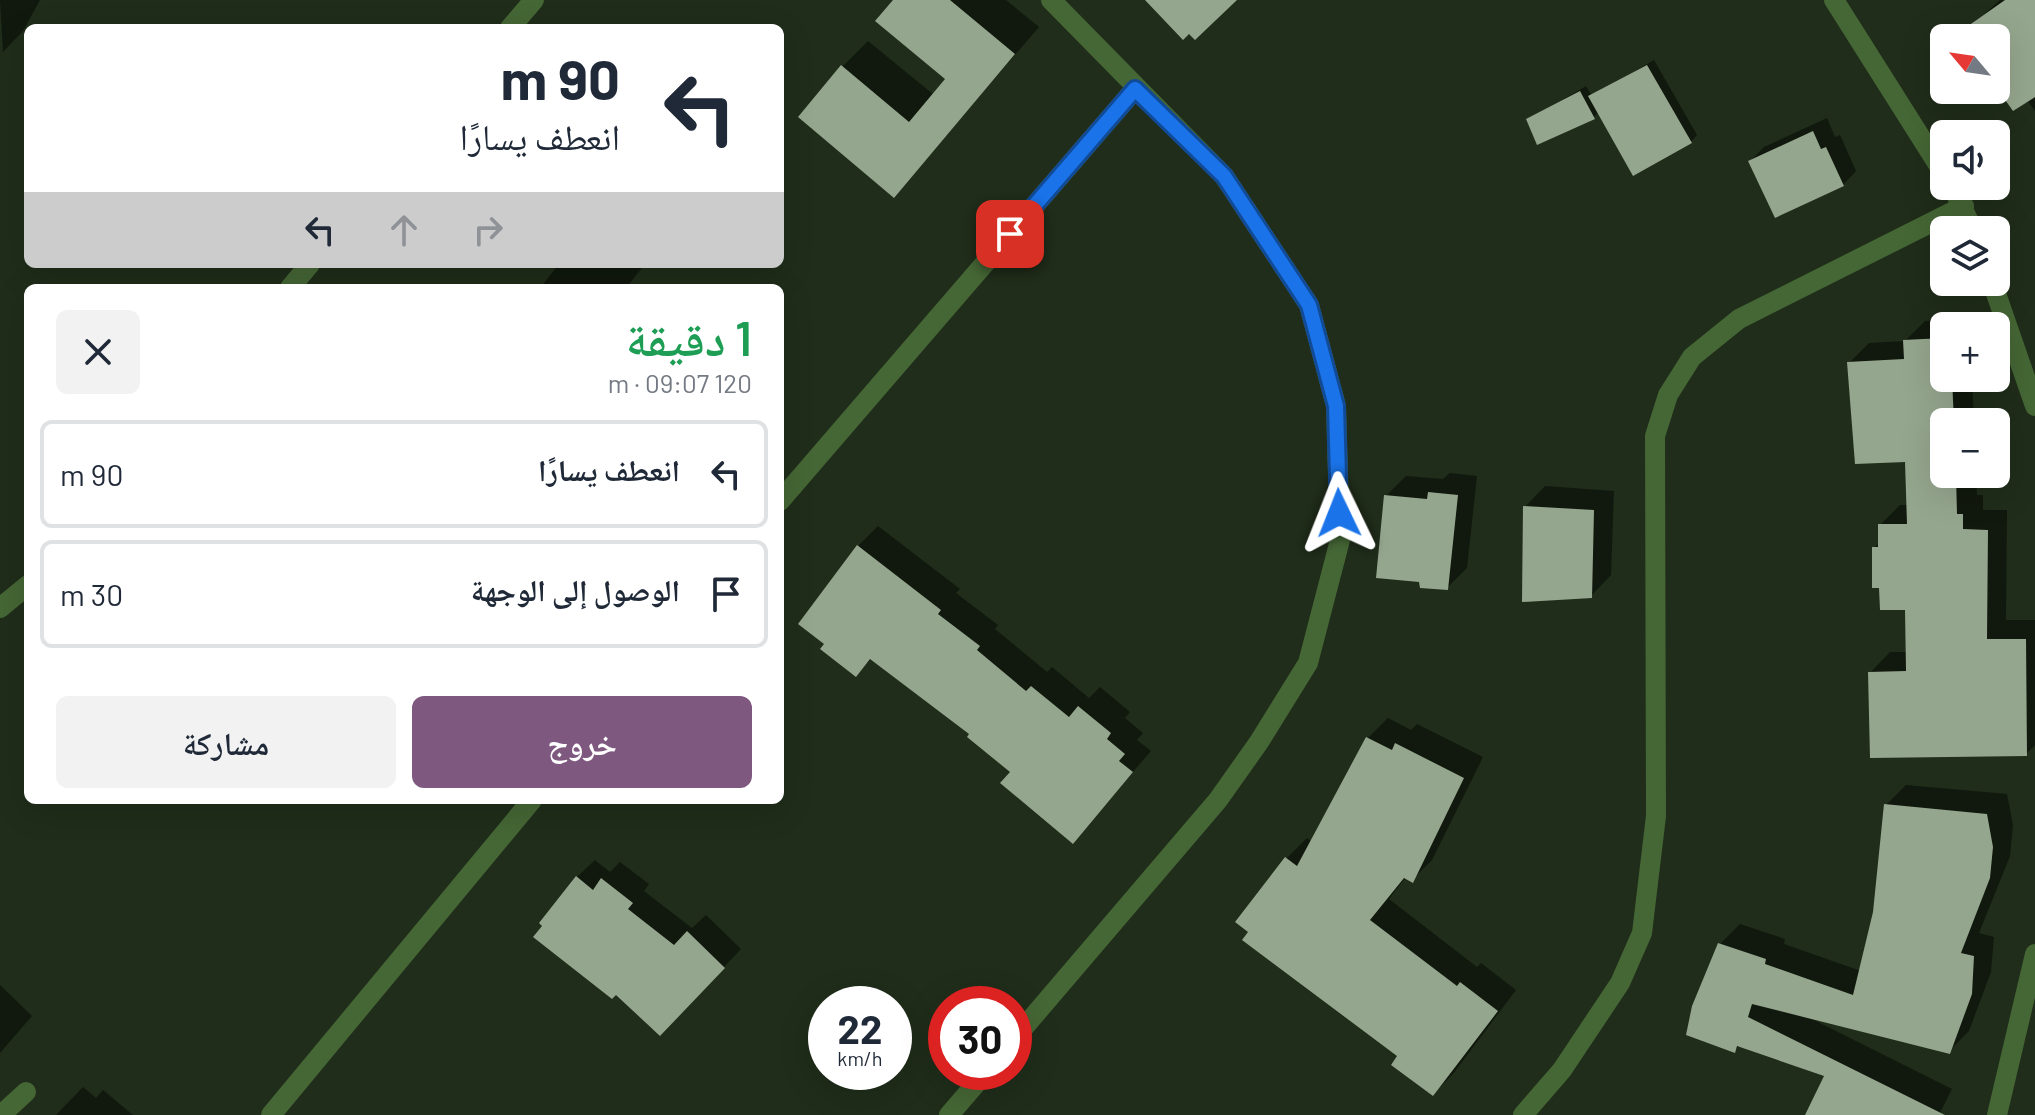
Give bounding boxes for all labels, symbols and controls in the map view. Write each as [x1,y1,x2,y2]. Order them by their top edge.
north arrow [1930,24,2010,104]
map controls [1930,24,2010,488]
text: 90 m [500,44,620,111]
icon: left [648,56,752,160]
text: انعطف يسارًا [460,114,620,157]
button: sound [1930,120,2010,200]
pin [976,200,1044,268]
icon: left [298,208,342,252]
icon: ahead [382,208,426,252]
icon: right [466,208,510,252]
icon: arrive [988,212,1032,256]
button: layers [1930,216,2010,296]
text: 1 دقيقة [626,308,752,366]
button: close [56,310,140,394]
button: + [1930,312,2010,392]
text: 120 m · 09:07 [608,367,752,398]
button: − [1930,408,2010,488]
text: انعطف يسارًا [538,451,680,487]
icon: left [704,452,748,496]
text: 90 m [60,456,123,492]
position arrow [1297,471,1381,555]
text: الوصول إلى الوجهة [471,571,680,607]
icon: arrive [704,572,748,616]
text: 30 m [60,576,123,612]
button: مشاركة [56,696,396,788]
button: خروج [412,696,752,788]
speed limit sign: 30 [928,986,1032,1090]
text: 22 [838,1004,882,1052]
text: km/h [837,1046,883,1070]

